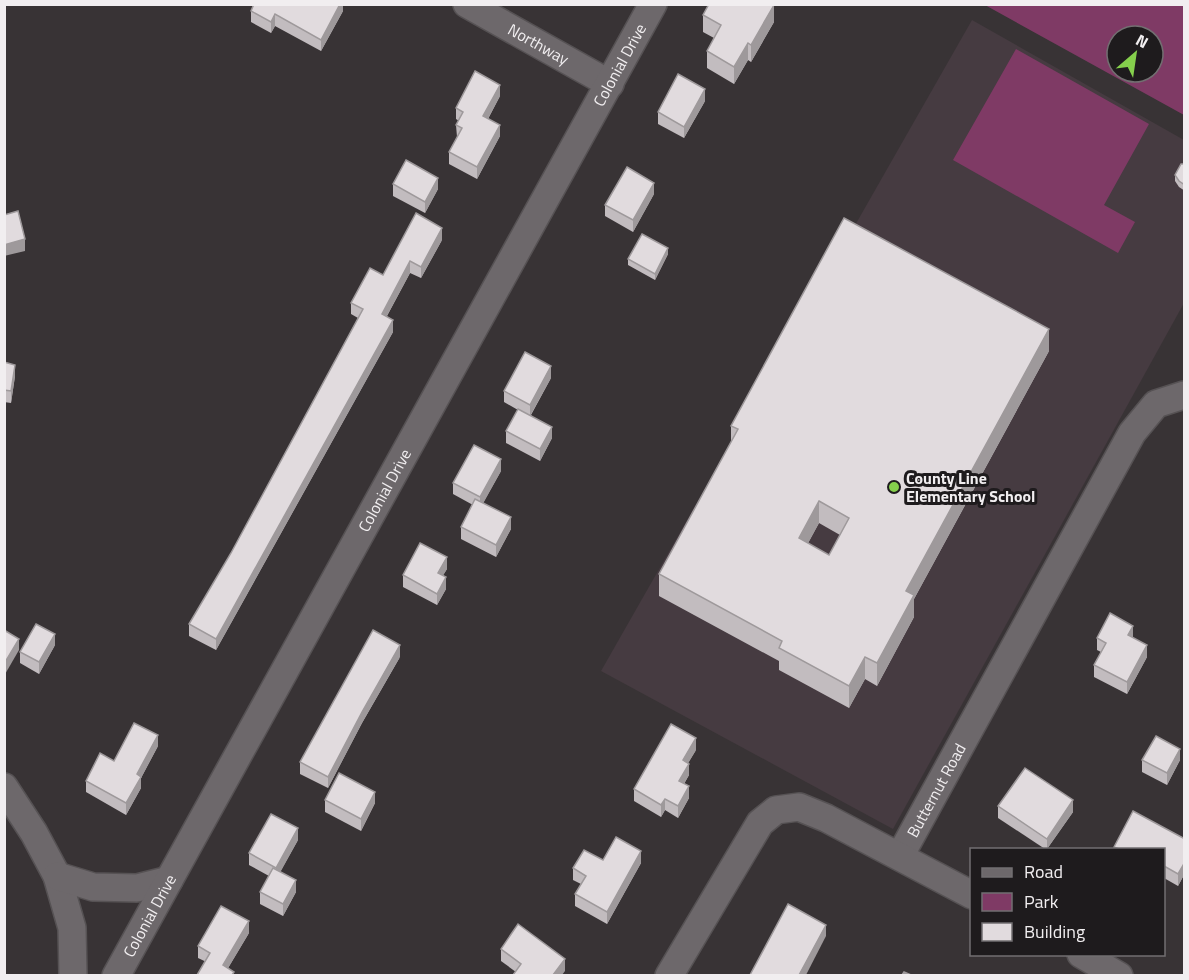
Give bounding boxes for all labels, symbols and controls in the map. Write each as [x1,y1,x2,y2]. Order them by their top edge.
street label: Northway [504,17,574,71]
street label: Colonial Drive [587,19,652,111]
north arrow [1105,24,1165,84]
text: N [1132,28,1153,54]
street label: Colonial Drive [352,444,417,536]
place label: County Line Elementary School [906,466,1035,508]
marker: County Line Elementary School [887,480,901,494]
street label: Butternut Road [900,739,972,842]
legend [970,848,1165,956]
text: Road [1024,858,1063,885]
street label: Colonial Drive [117,870,182,961]
text: Park [1024,888,1059,915]
text: Building [1024,918,1085,945]

